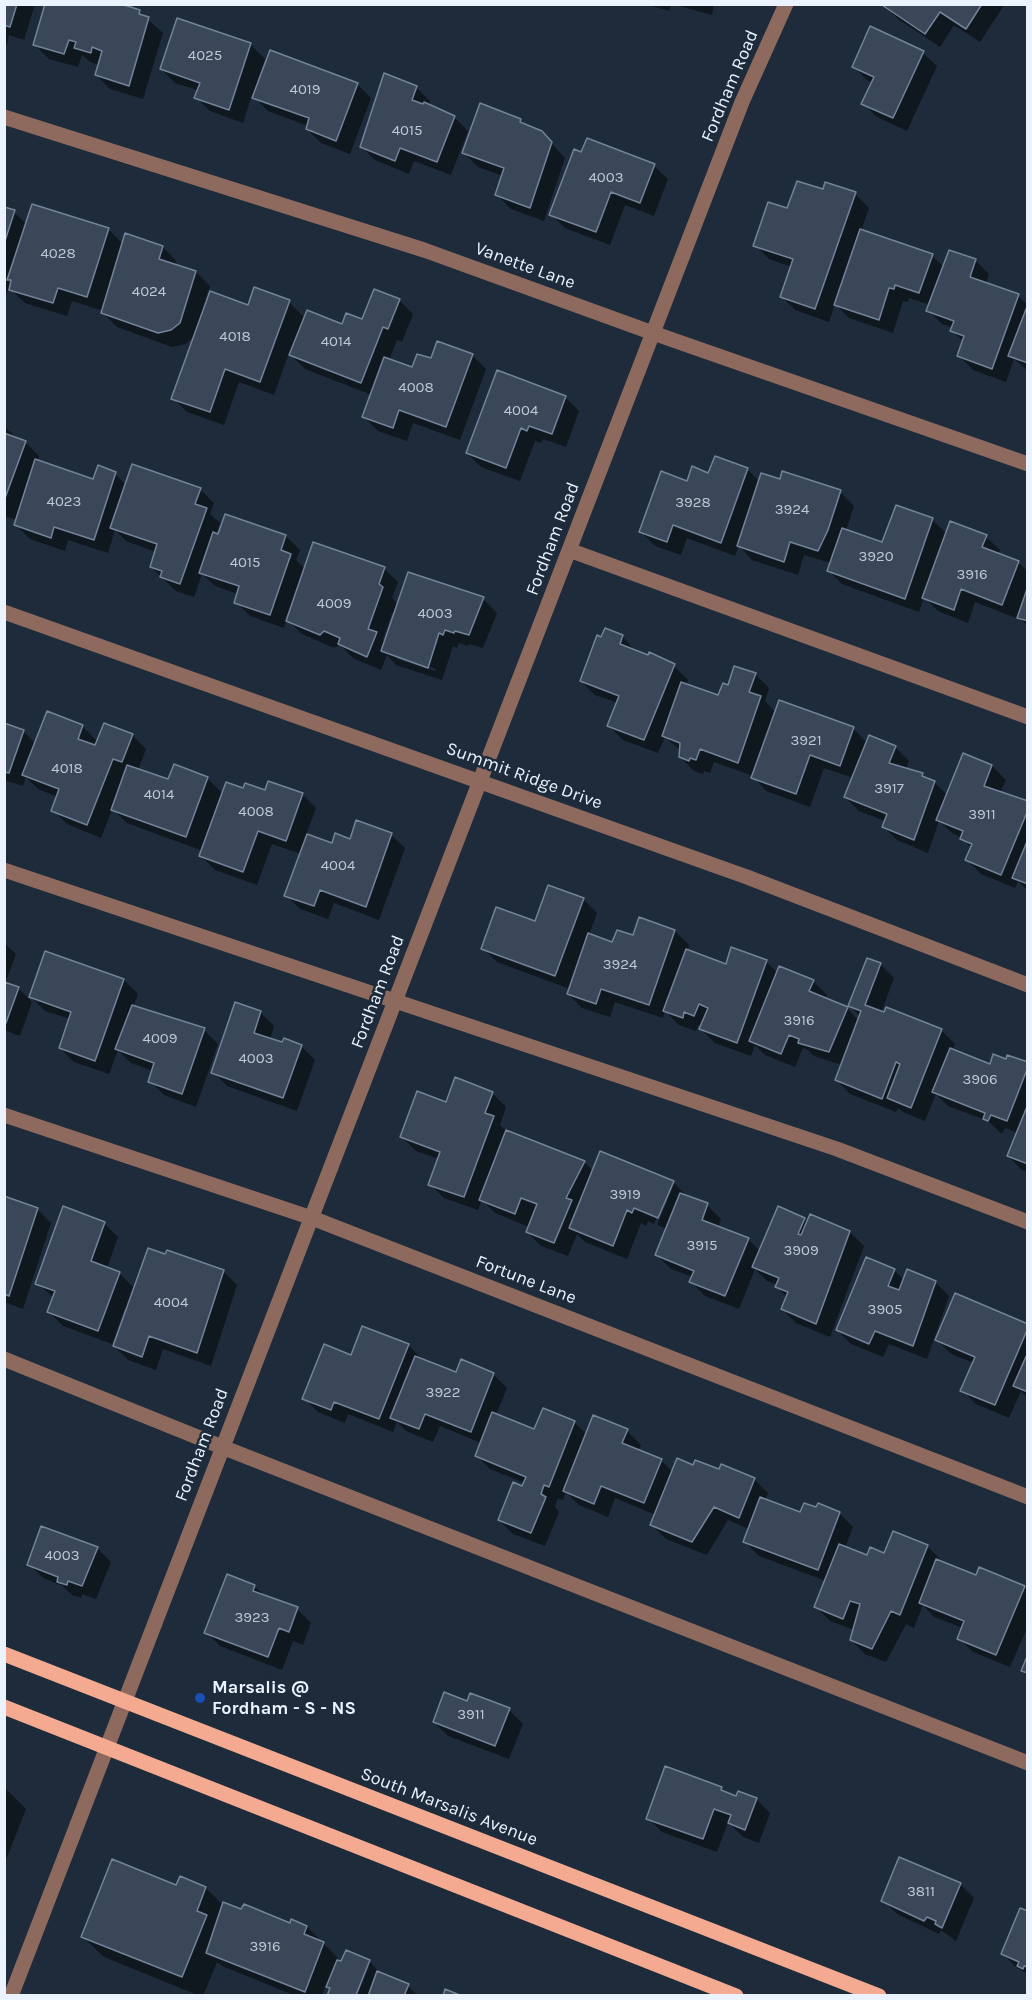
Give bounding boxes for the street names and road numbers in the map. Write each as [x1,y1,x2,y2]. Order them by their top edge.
street label: Fordham Road [697,27,763,145]
street label: Vanette Lane [472,238,578,294]
street label: Fordham Road [522,479,584,599]
street label: Summit Ridge Drive [443,738,605,814]
street label: Fordham Road [347,932,409,1052]
street label: Fortune Lane [473,1251,579,1309]
street label: Fordham Road [171,1385,233,1505]
street label: South Marsalis Avenue [357,1763,541,1851]

